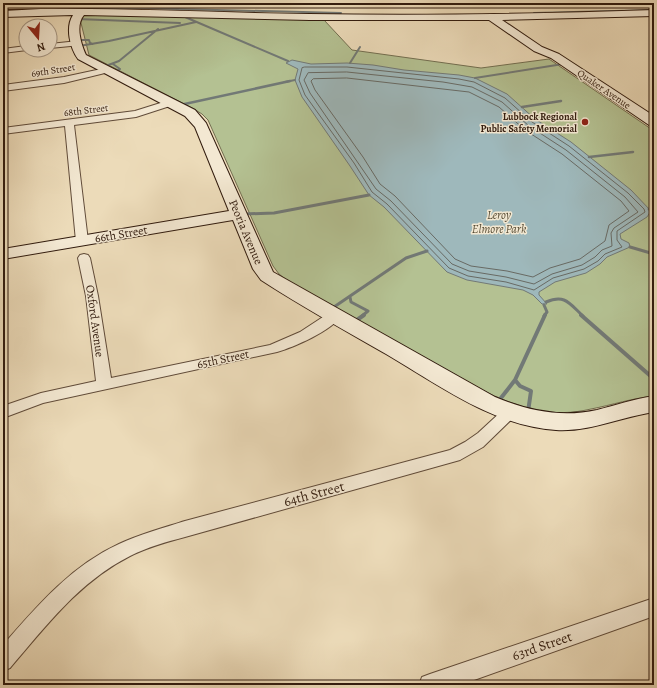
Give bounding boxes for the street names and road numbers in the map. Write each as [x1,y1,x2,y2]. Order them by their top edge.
street label: 69th Street [30,60,77,80]
street label: Quaker Avenue [575,66,634,112]
street label: 68th Street [63,101,110,119]
street label: Peoria Avenue [225,197,267,267]
street label: 66th Street [93,221,149,247]
street label: Oxford Avenue [82,284,108,358]
street label: 65th Street [195,346,251,372]
street label: 64th Street [282,477,347,511]
street label: 63rd Street [509,627,575,665]

